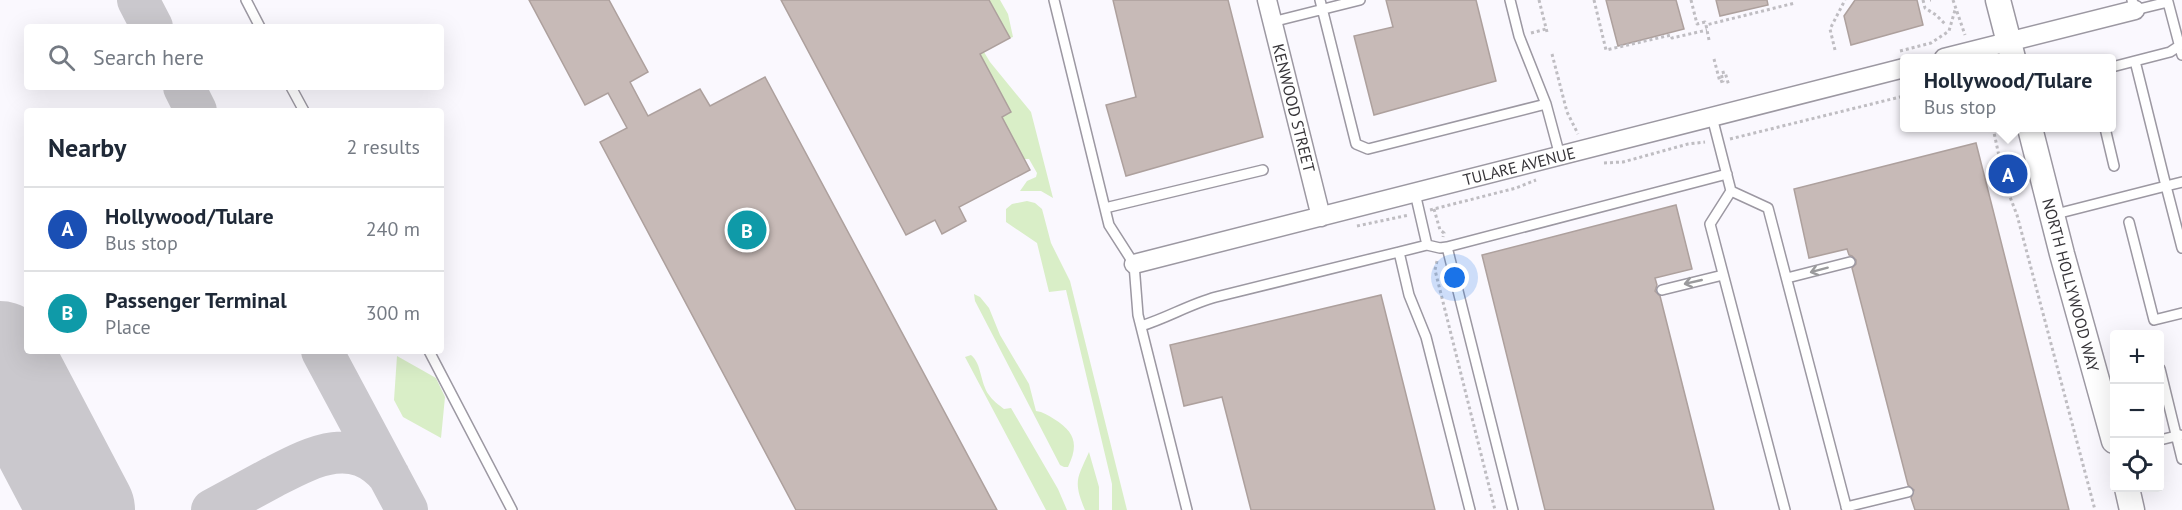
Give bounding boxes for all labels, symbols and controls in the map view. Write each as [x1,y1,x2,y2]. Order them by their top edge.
search box [24,24,444,90]
icon: search [45,41,78,74]
street label: KENWOOD STREET [1268,42,1320,174]
text: Search here [93,43,204,71]
popup [1900,54,2116,132]
text: Hollywood/Tulare [1924,66,2092,94]
text: Bus stop [1924,94,1996,120]
text: Nearby [48,131,126,164]
text: 2 results [347,134,420,160]
street label: TULARE AVENUE [1461,142,1577,190]
pin: A [1988,152,2028,196]
street label: NORTH HOLLYWOOD WAY [2038,196,2104,374]
text: Hollywood/Tulare [105,202,274,230]
pin: B [728,208,766,252]
text: A [61,216,74,242]
text: 240 m [366,216,420,242]
text: Bus stop [105,230,178,256]
your location [1440,263,1469,292]
one-way arrow [1809,264,1828,276]
one-way arrow [1684,277,1703,289]
text: Passenger Terminal [105,286,287,314]
text: B [62,300,73,326]
text: 300 m [366,300,420,326]
text: Place [105,314,151,340]
map controls [2110,330,2164,492]
button: + [2110,330,2164,384]
button: − [2110,384,2164,438]
button: locate [2110,438,2164,492]

